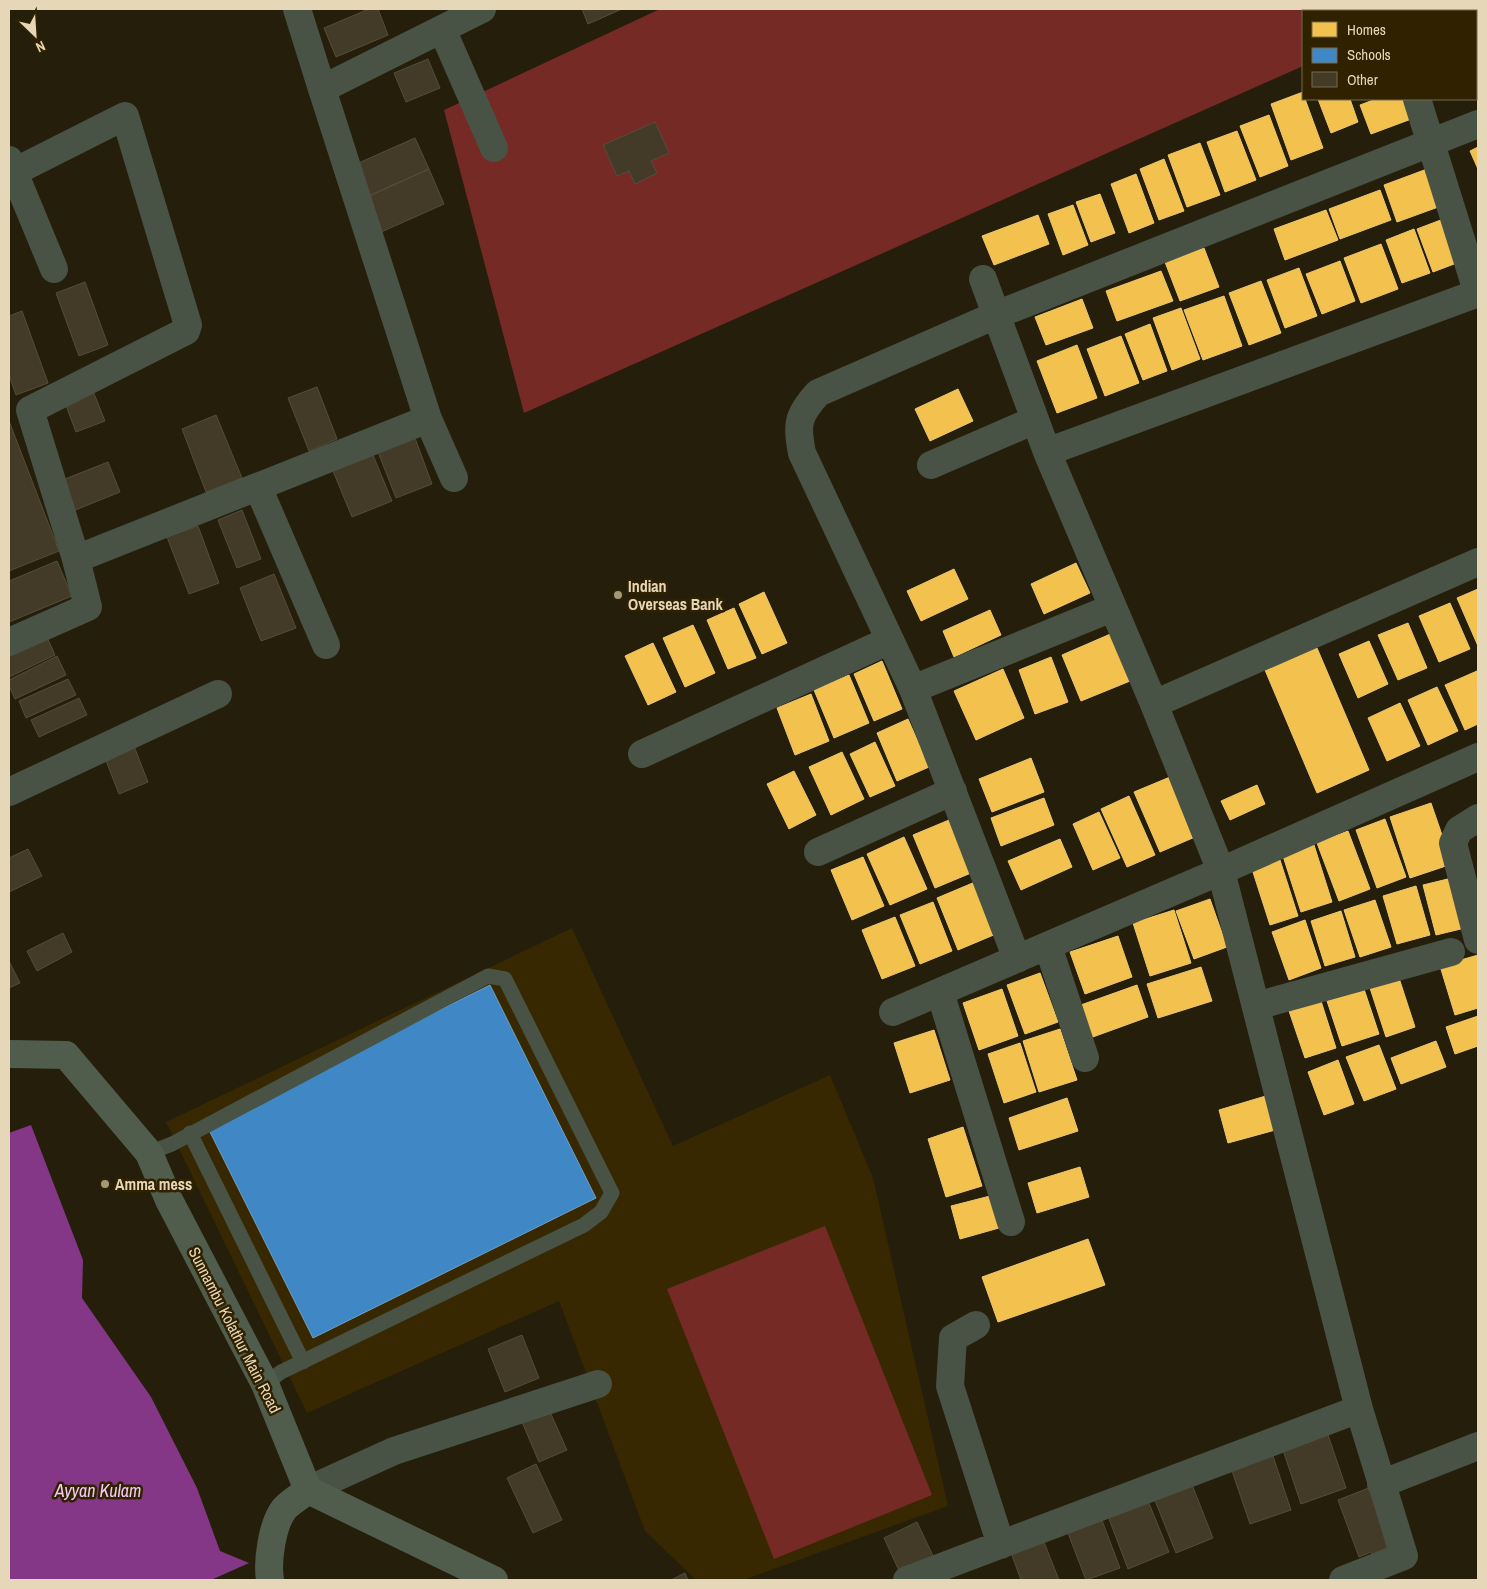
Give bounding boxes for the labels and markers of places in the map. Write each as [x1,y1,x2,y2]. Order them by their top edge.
place label: Indian Overseas Bank [628,575,724,615]
marker: Indian Overseas Bank [612,589,624,601]
place label: Amma mess [115,1173,192,1195]
marker: Amma mess [99,1178,111,1190]

